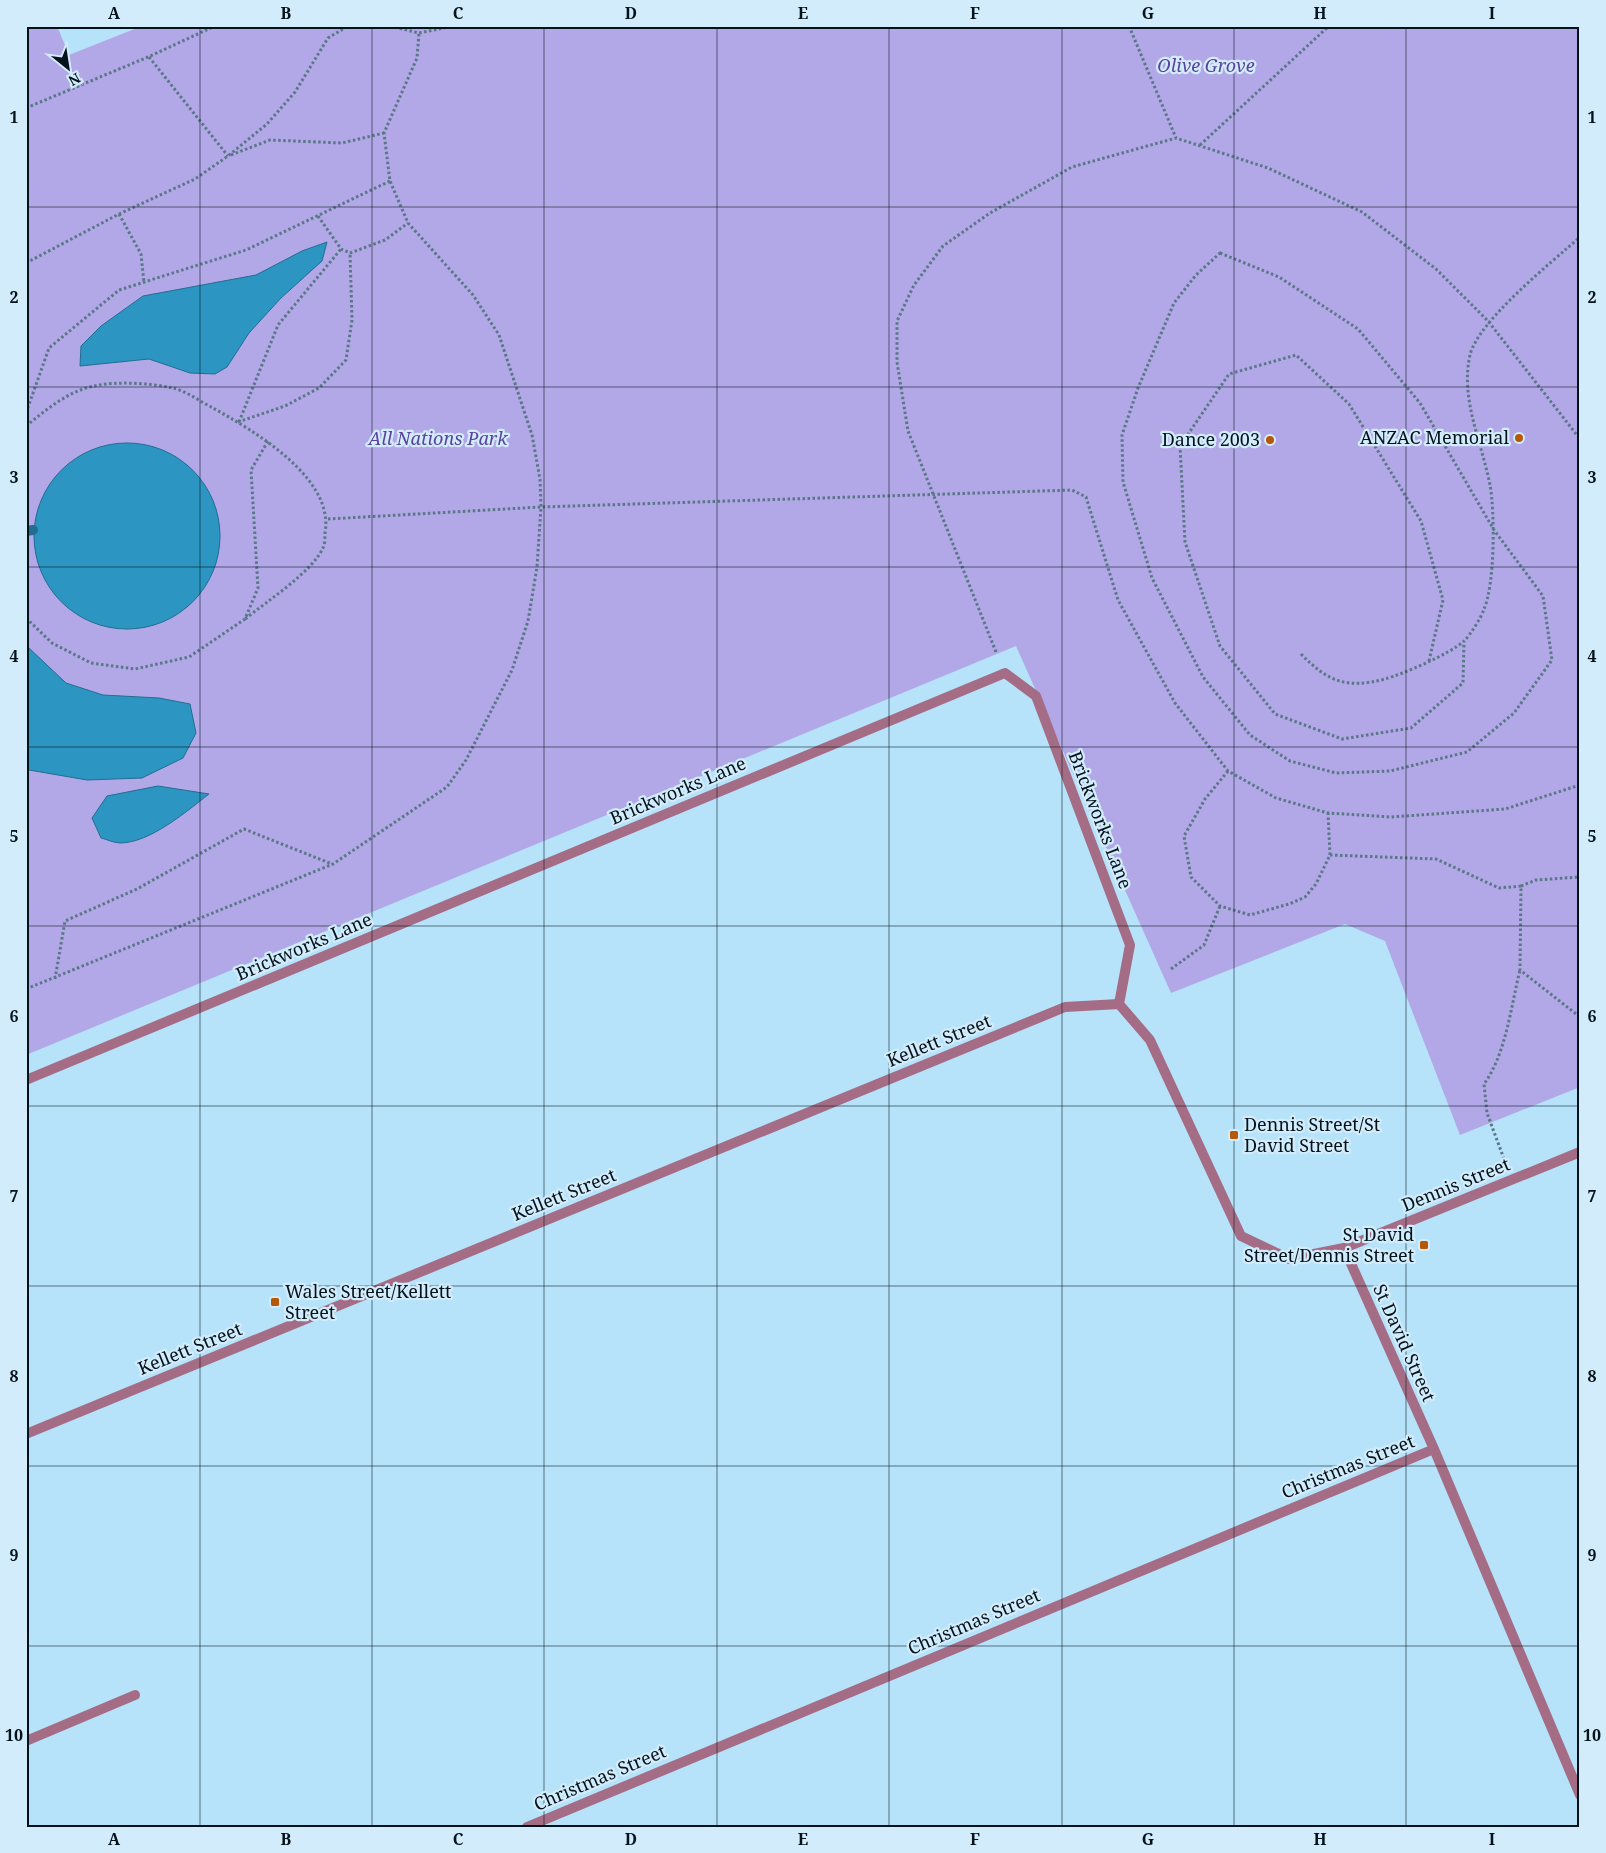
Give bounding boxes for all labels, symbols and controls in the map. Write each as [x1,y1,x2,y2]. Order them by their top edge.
text: A [108,2,121,24]
text: B [281,2,292,24]
text: C [453,2,464,24]
text: D [625,2,637,24]
text: E [798,2,808,24]
text: F [970,2,980,24]
text: G [1142,2,1154,24]
text: H [1313,2,1327,24]
text: I [1489,2,1495,24]
north arrow [42,42,92,92]
park label: Olive Grove [1157,53,1255,77]
text: N [65,69,84,91]
text: 1 [9,106,19,128]
text: 1 [1587,106,1597,128]
text: 2 [9,286,19,308]
text: 2 [1587,286,1597,308]
place label: ANZAC Memorial [1360,425,1509,449]
park label: All Nations Park [367,426,508,450]
place label: Dance 2003 [1162,427,1260,451]
marker: ANZAC Memorial [1513,432,1525,444]
marker: Dance 2003 [1264,434,1276,446]
text: 3 [9,466,19,488]
text: 3 [1587,466,1597,488]
text: 4 [9,645,19,667]
text: 4 [1587,645,1597,667]
street label: Brickworks Lane [1064,747,1138,892]
street label: Brickworks Lane [606,751,749,830]
text: 5 [9,825,19,847]
text: 5 [1587,825,1597,847]
street label: Brickworks Lane [232,907,375,986]
text: 6 [9,1005,19,1027]
text: 6 [1587,1005,1597,1027]
street label: Kellett Street [883,1008,994,1072]
place label: Dennis Street/St David Street [1244,1112,1380,1157]
marker: Dennis Street/St David Street [1228,1129,1240,1141]
street label: Dennis Street [1398,1151,1513,1217]
street label: Kellett Street [508,1162,619,1226]
text: 7 [9,1185,19,1207]
text: 7 [1587,1185,1597,1207]
place label: St David Street/Dennis Street [1244,1222,1414,1267]
marker: St David Street/Dennis Street [1418,1239,1430,1251]
place label: Wales Street/Kellett Street [285,1279,451,1324]
street label: St David Street [1368,1280,1442,1405]
marker: Wales Street/Kellett Street [269,1296,281,1308]
street label: Kellett Street [134,1316,245,1380]
text: 8 [9,1365,19,1387]
text: 8 [1587,1365,1597,1387]
street label: Christmas Street [1278,1428,1418,1504]
text: 9 [9,1544,19,1566]
text: 9 [1587,1544,1597,1566]
street label: Christmas Street [904,1582,1043,1660]
text: 10 [5,1724,23,1746]
text: 10 [1583,1724,1601,1746]
street label: Christmas Street [530,1738,669,1816]
text: A [108,1828,121,1850]
text: B [281,1828,292,1850]
text: C [453,1828,464,1850]
text: D [625,1828,637,1850]
text: E [798,1828,808,1850]
text: F [970,1828,980,1850]
text: G [1142,1828,1154,1850]
text: H [1313,1828,1327,1850]
text: I [1489,1828,1495,1850]

